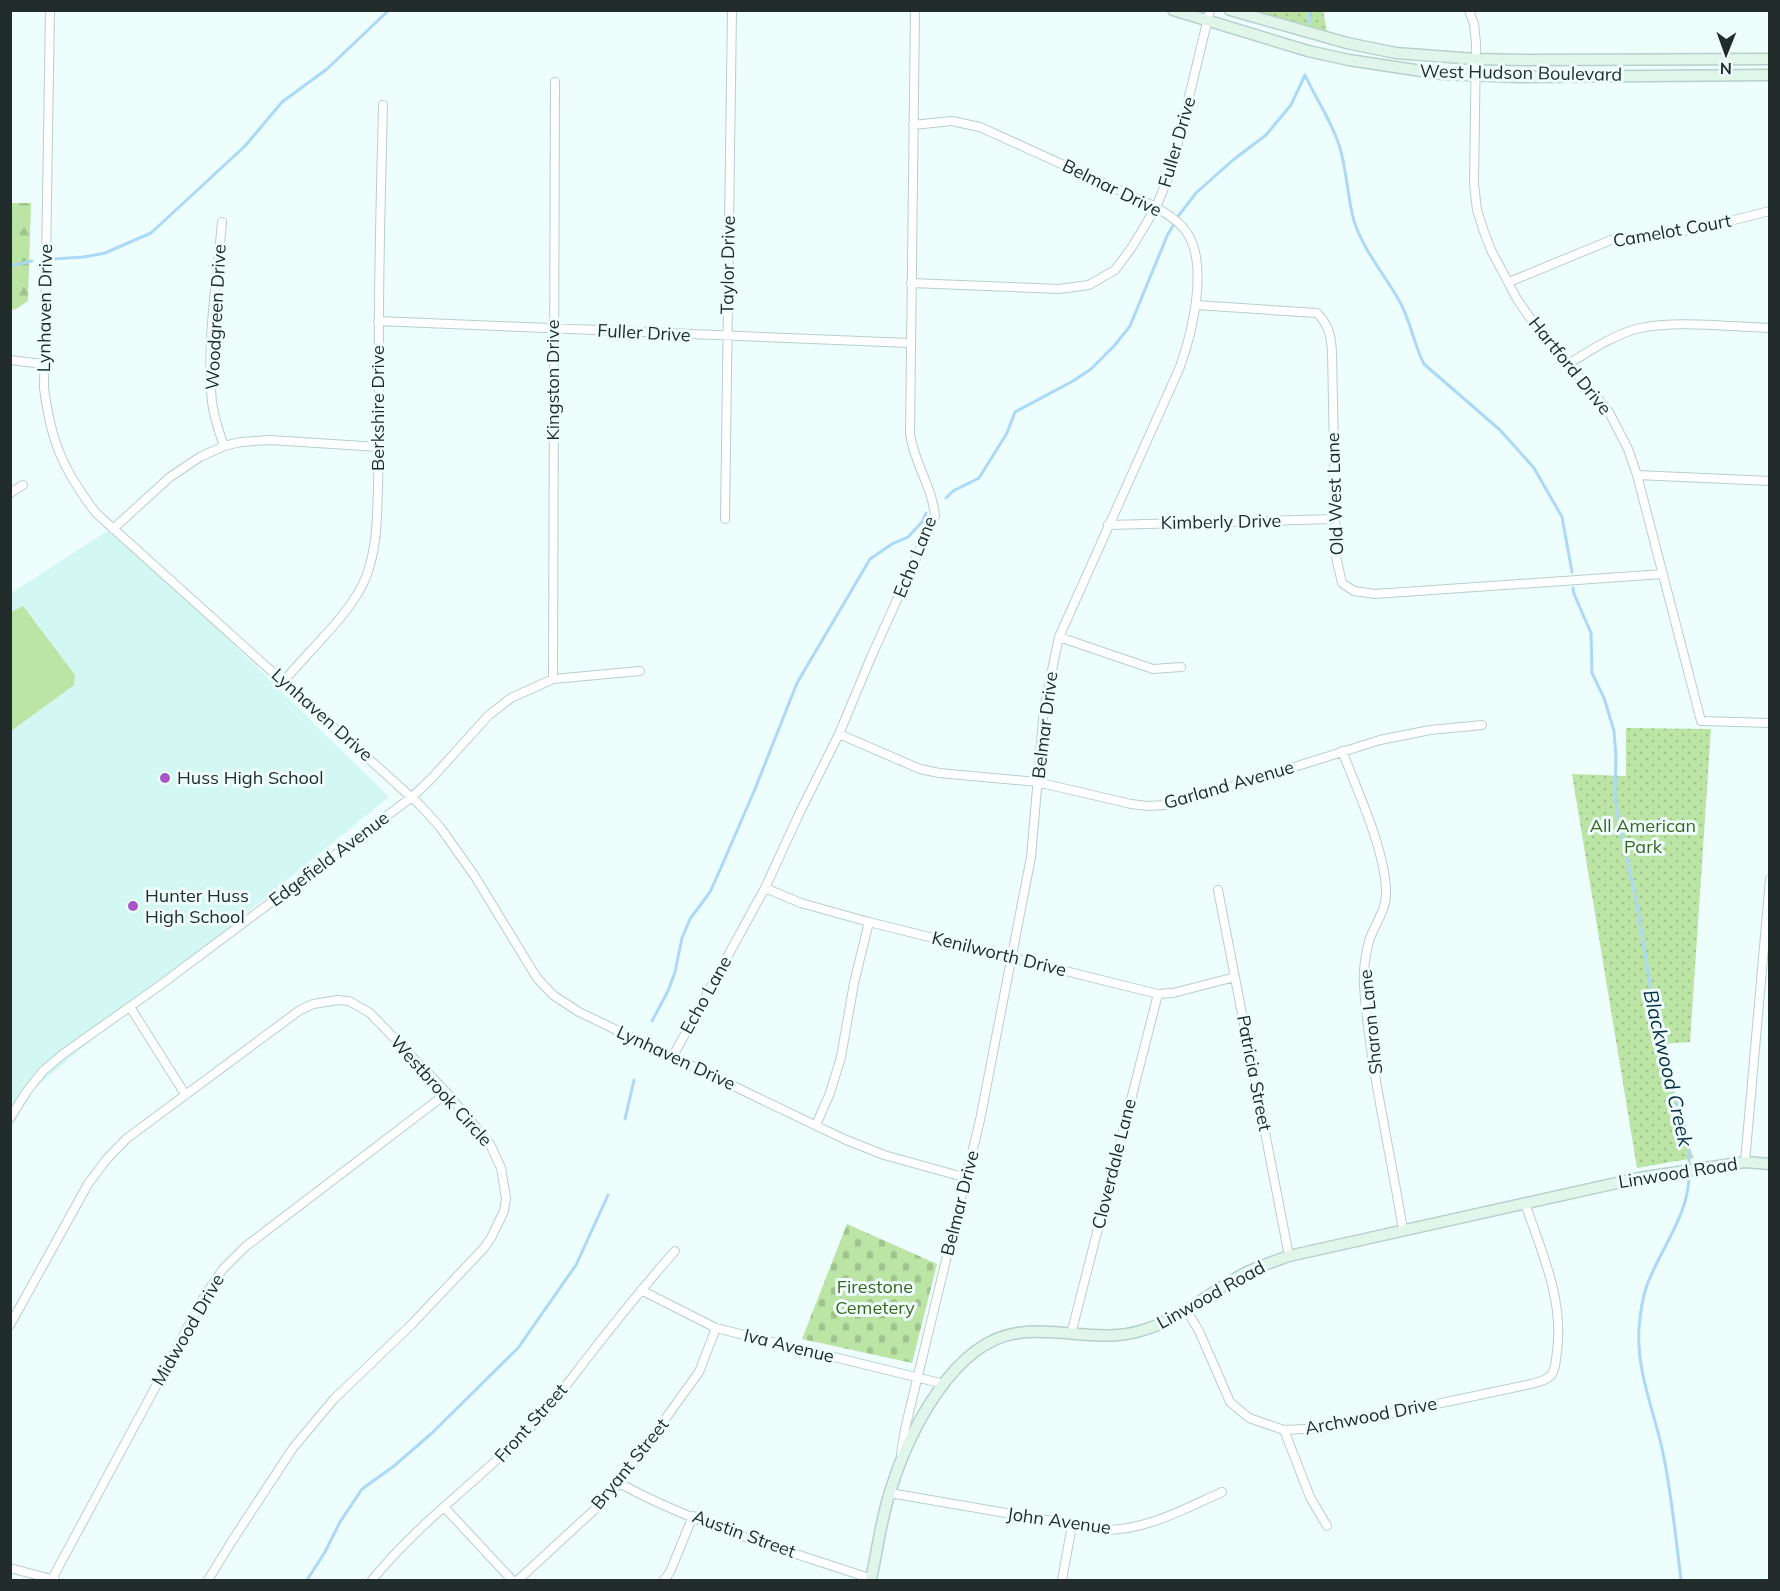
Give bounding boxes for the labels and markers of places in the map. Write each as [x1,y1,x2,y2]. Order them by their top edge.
place label: Huss High School [177,766,323,789]
marker: Huss High School [158,771,172,785]
place label: Hunter Huss High School [145,884,249,928]
marker: Hunter Huss High School [126,899,140,913]

